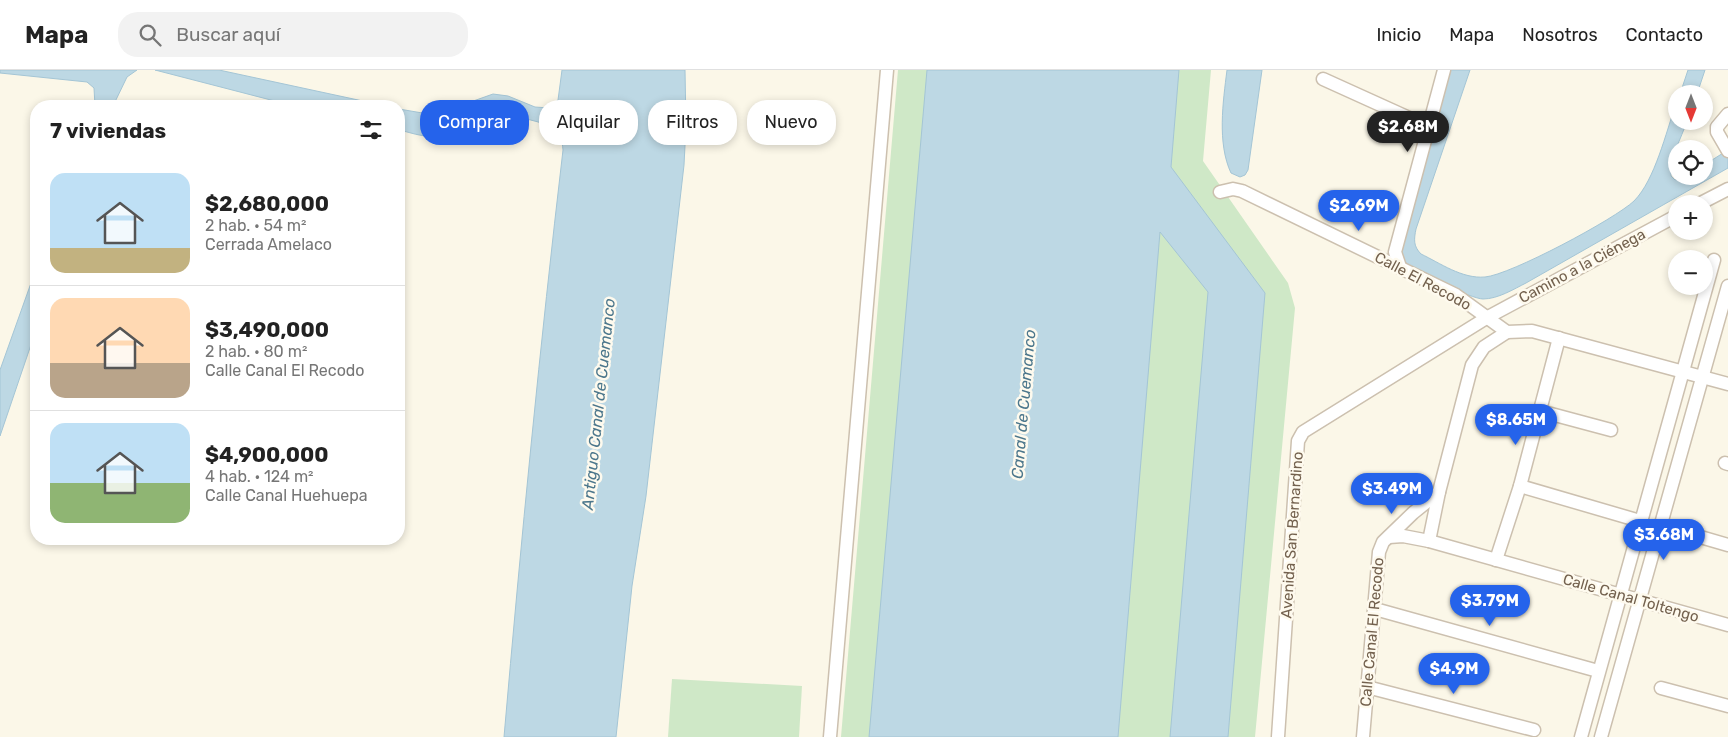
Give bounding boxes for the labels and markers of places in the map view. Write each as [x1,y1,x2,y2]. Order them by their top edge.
pin: $2.68M [1367,111,1449,153]
pin: $2.69M [1318,190,1400,232]
pin: $8.65M [1475,404,1557,446]
pin: $3.49M [1351,472,1433,515]
pin: $3.68M [1623,518,1705,561]
pin: $3.79M [1449,584,1531,627]
pin: $4.9M [1419,652,1489,695]

